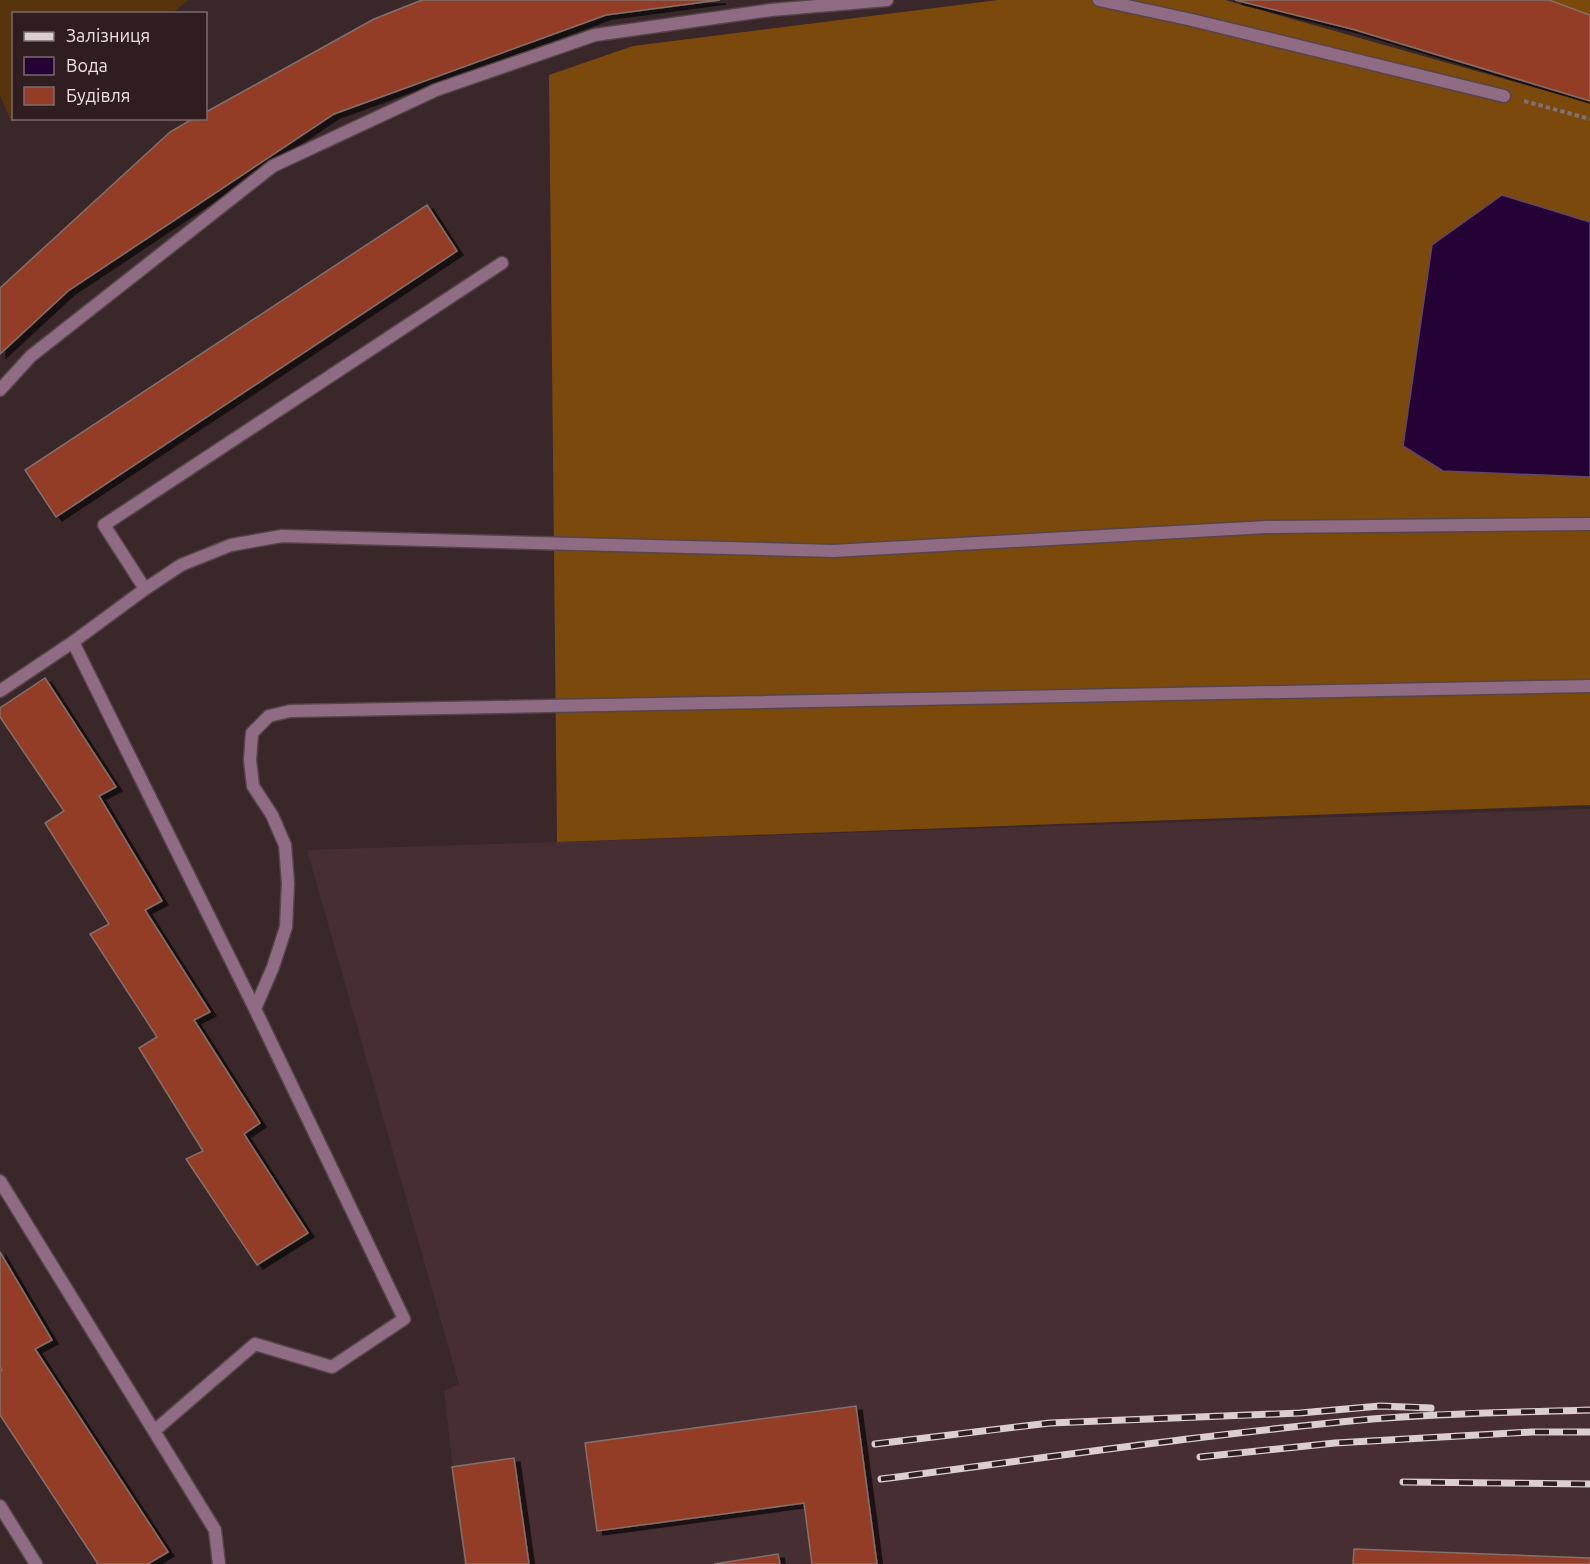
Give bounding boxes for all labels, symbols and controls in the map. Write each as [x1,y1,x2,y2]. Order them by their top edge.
legend [12,12,207,120]
text: Залізниця [66,25,150,45]
text: Вода [66,55,108,75]
text: Будівля [66,85,131,105]

